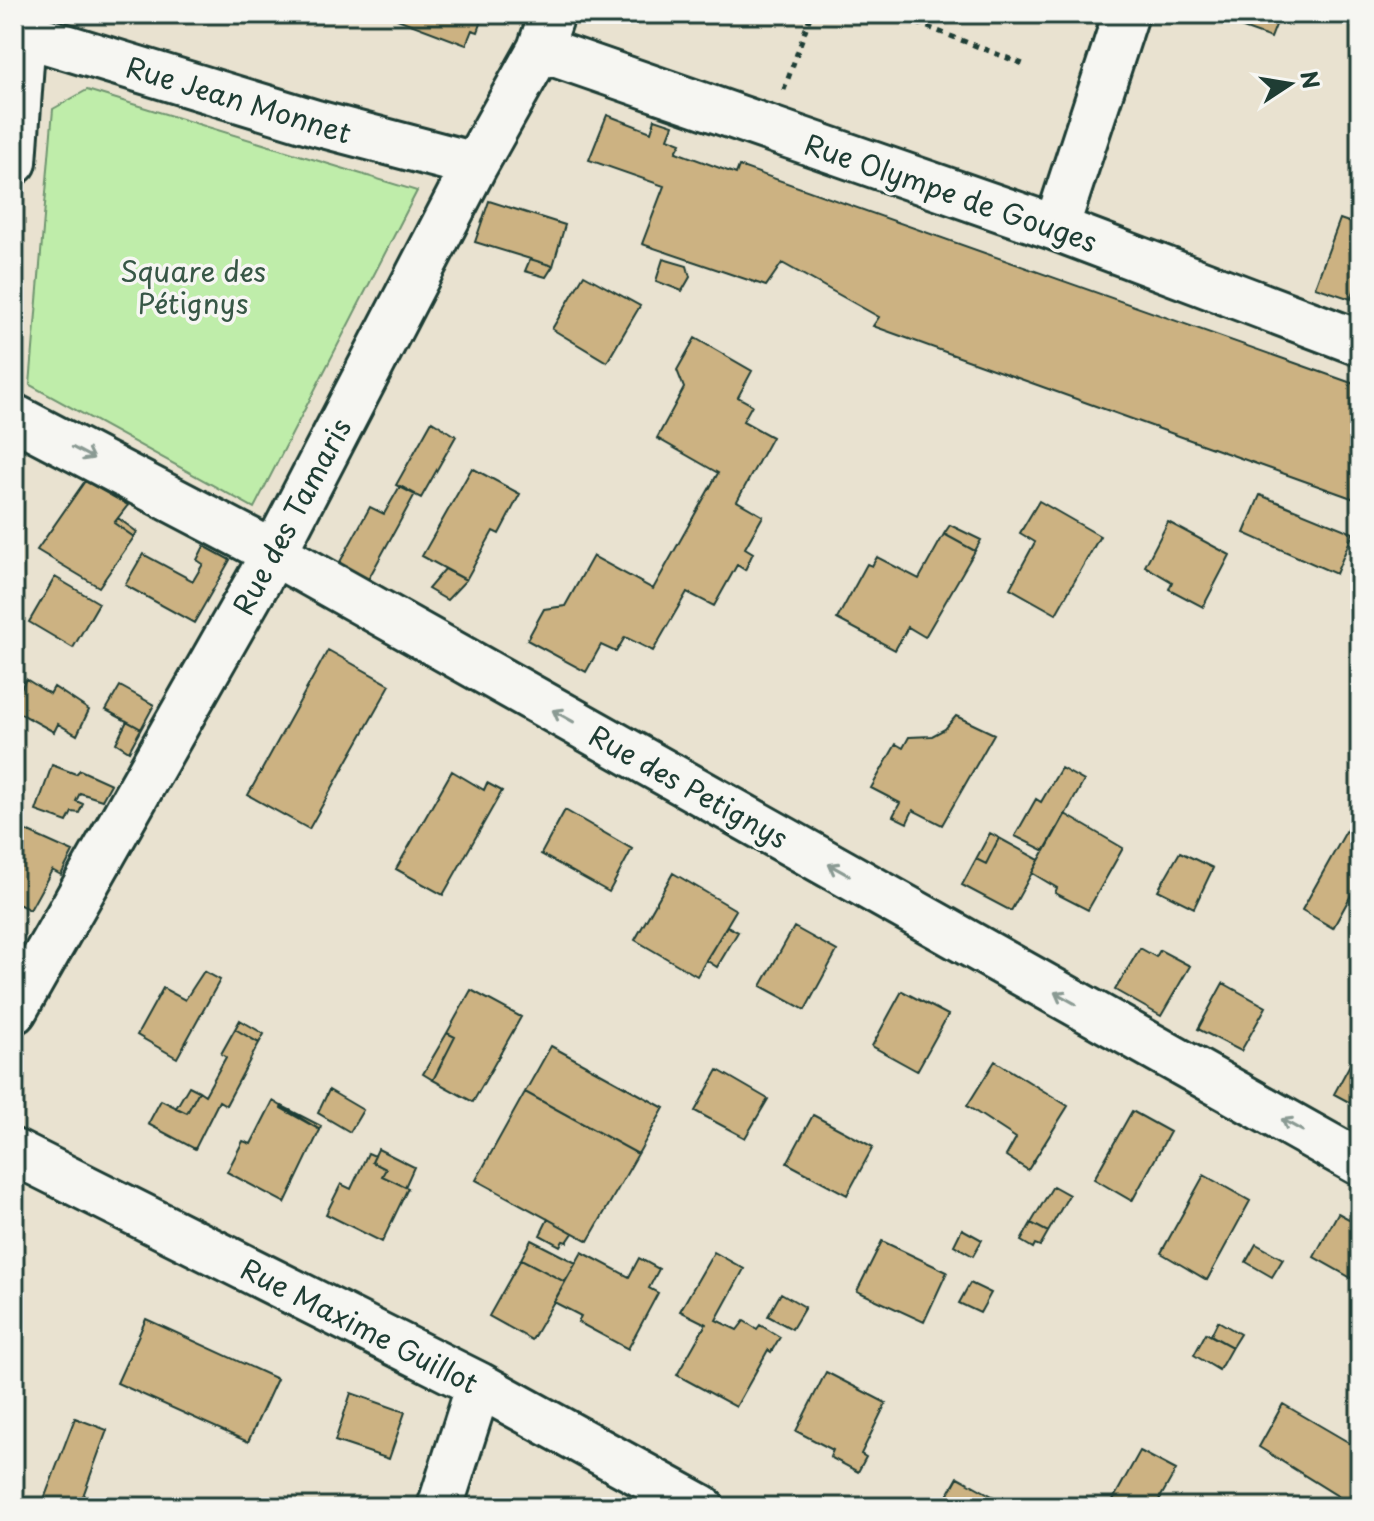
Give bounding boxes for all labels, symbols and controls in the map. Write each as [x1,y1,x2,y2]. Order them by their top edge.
street label: Rue Jean Monnet [121,44,357,154]
north arrow [1250,44,1330,124]
text: N [1293,68,1329,91]
street label: Rue Olympe de Gouges [799,122,1103,262]
park label: Square des Pétignys [120,249,266,324]
street label: Rue des Tamaris [221,410,361,622]
one-way arrow [71,446,94,462]
one-way arrow [552,708,575,724]
street label: Rue des Petignys [582,713,796,859]
one-way arrow [827,862,851,878]
one-way arrow [1054,990,1077,1006]
one-way arrow [1281,1117,1304,1133]
street label: Rue Maxime Guillot [234,1247,486,1403]

